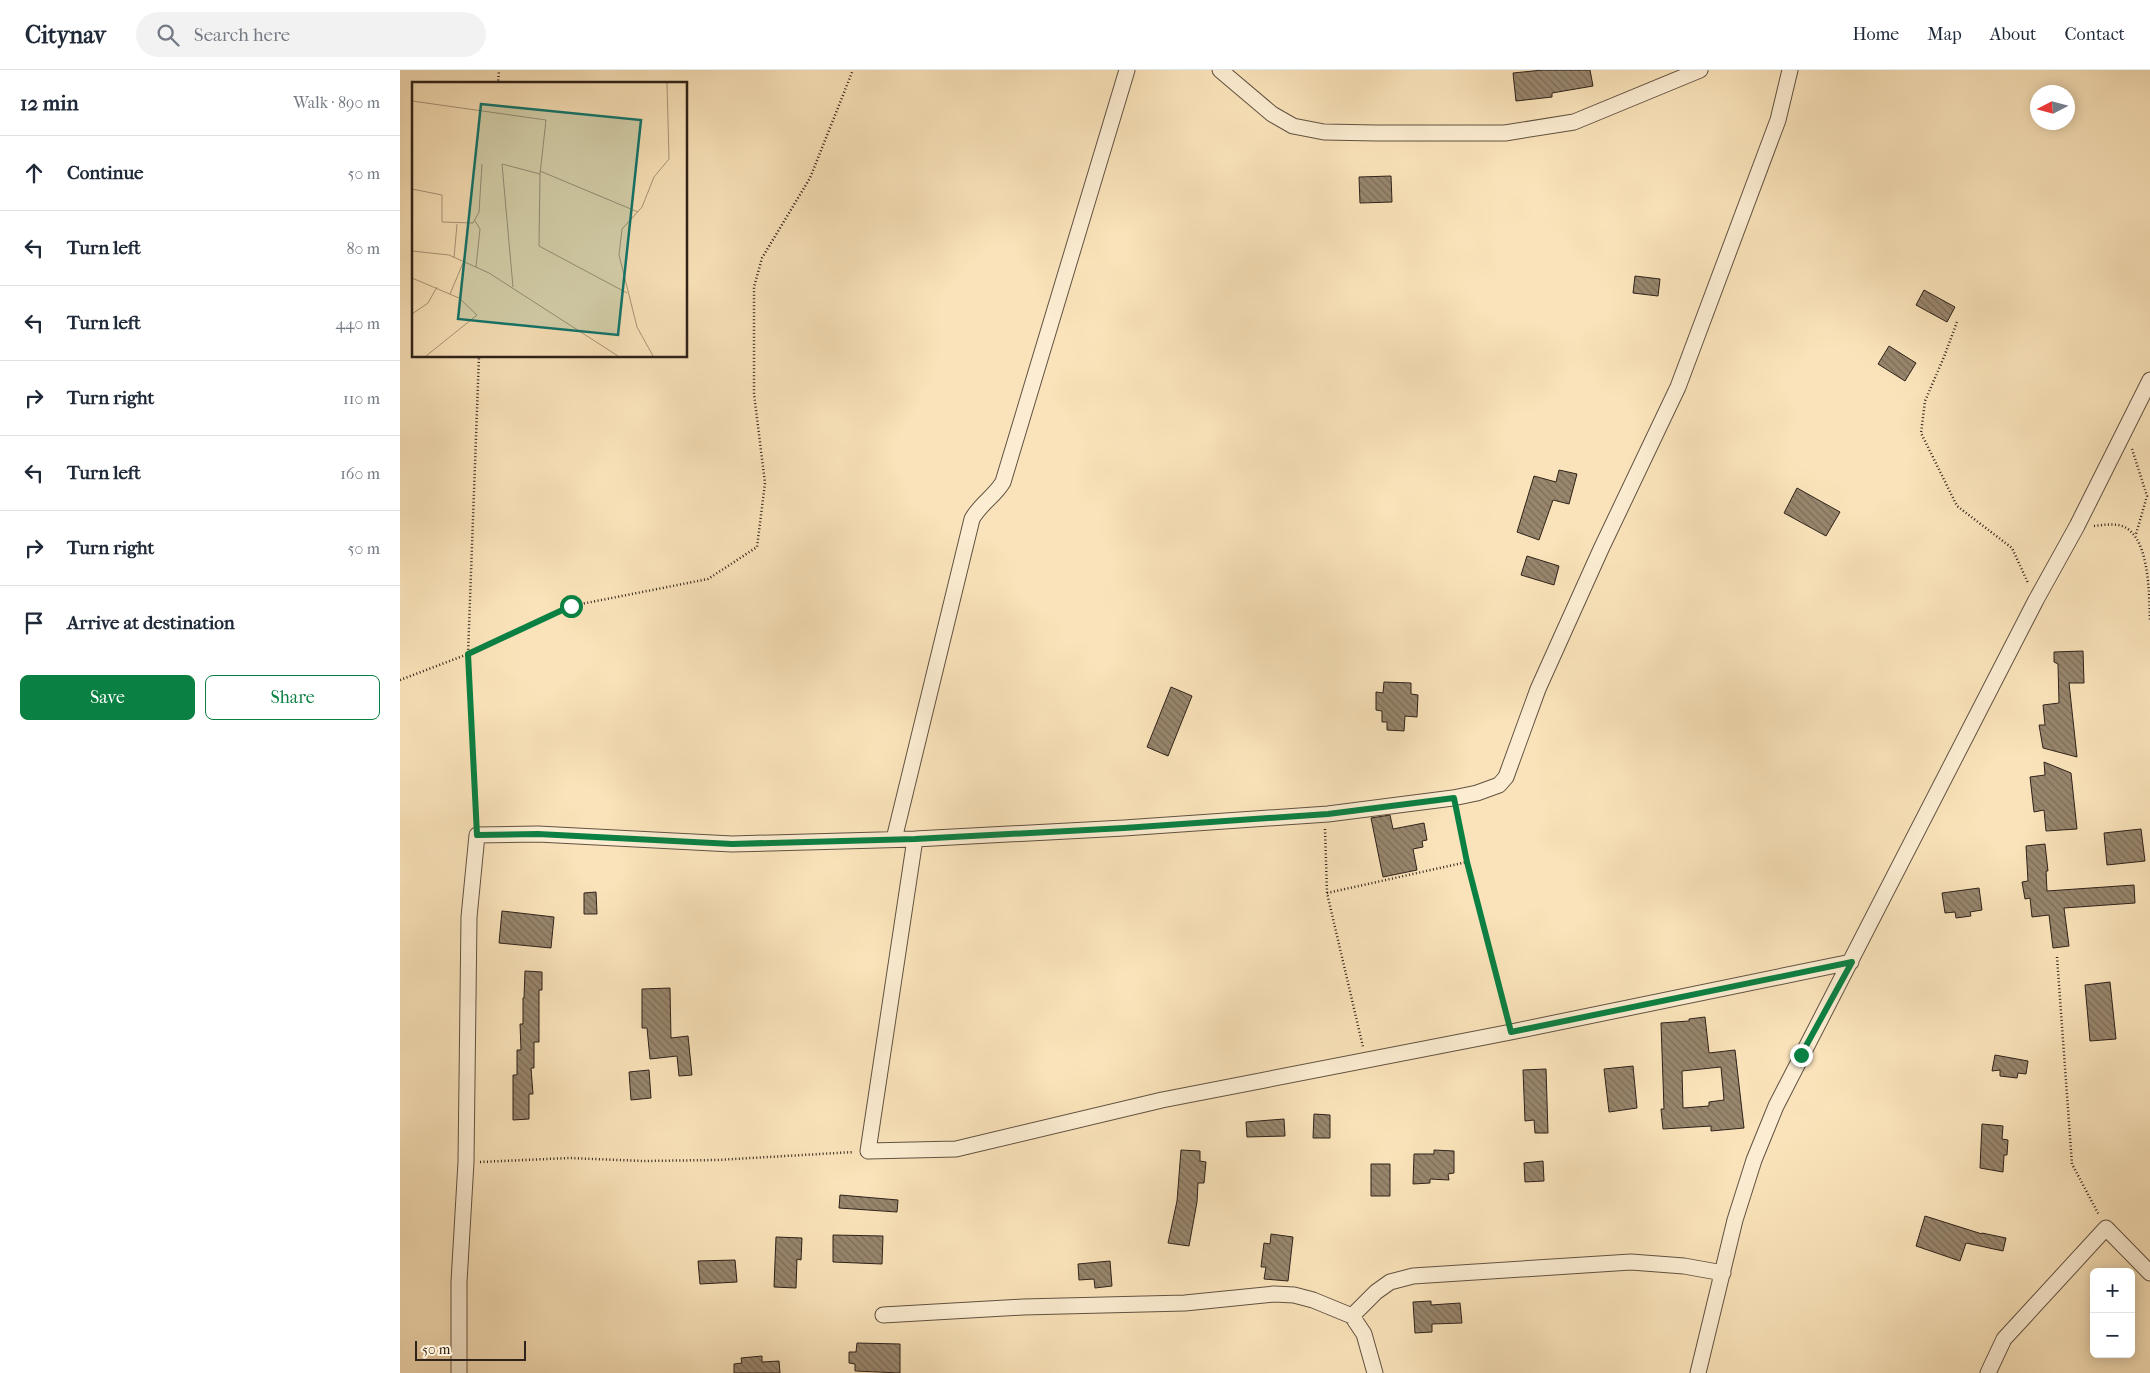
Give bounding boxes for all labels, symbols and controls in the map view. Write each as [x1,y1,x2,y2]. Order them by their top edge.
search box [136,12,486,57]
text: Citynav [25,21,106,49]
icon: search [154,21,182,49]
text: Search here [194,24,290,46]
text: Home [1852,24,1899,45]
text: Map [1927,24,1962,45]
text: About [1990,24,2036,45]
text: Contact [2064,24,2125,45]
inset map [412,82,688,358]
north arrow [2030,85,2075,130]
text: 12 min [20,91,79,115]
text: Walk · 890 m [293,93,380,112]
icon: ahead [20,159,48,187]
text: Continue [67,162,143,184]
text: 50 m [348,164,380,183]
icon: left [20,234,48,262]
text: Turn left [67,237,141,259]
text: 80 m [346,239,380,258]
icon: left [20,309,48,337]
text: Turn left [67,312,141,334]
text: 440 m [335,314,380,333]
icon: right [20,384,48,412]
text: Turn right [67,387,154,409]
text: 110 m [343,389,380,408]
icon: left [20,459,48,487]
text: Turn left [67,462,141,484]
text: 160 m [340,464,380,483]
icon: right [20,534,48,562]
text: Turn right [67,537,154,559]
text: 50 m [348,539,380,558]
route start [560,595,583,618]
icon: arrive [20,609,48,637]
text: Arrive at destination [67,612,235,634]
button: Save [20,675,195,720]
button: Share [205,675,380,720]
route end [1790,1044,1813,1067]
map controls [2090,1268,2135,1358]
button: + [2090,1268,2135,1313]
button: − [2090,1313,2135,1358]
scale bar [415,1338,526,1361]
text: 50 m [422,1341,450,1358]

